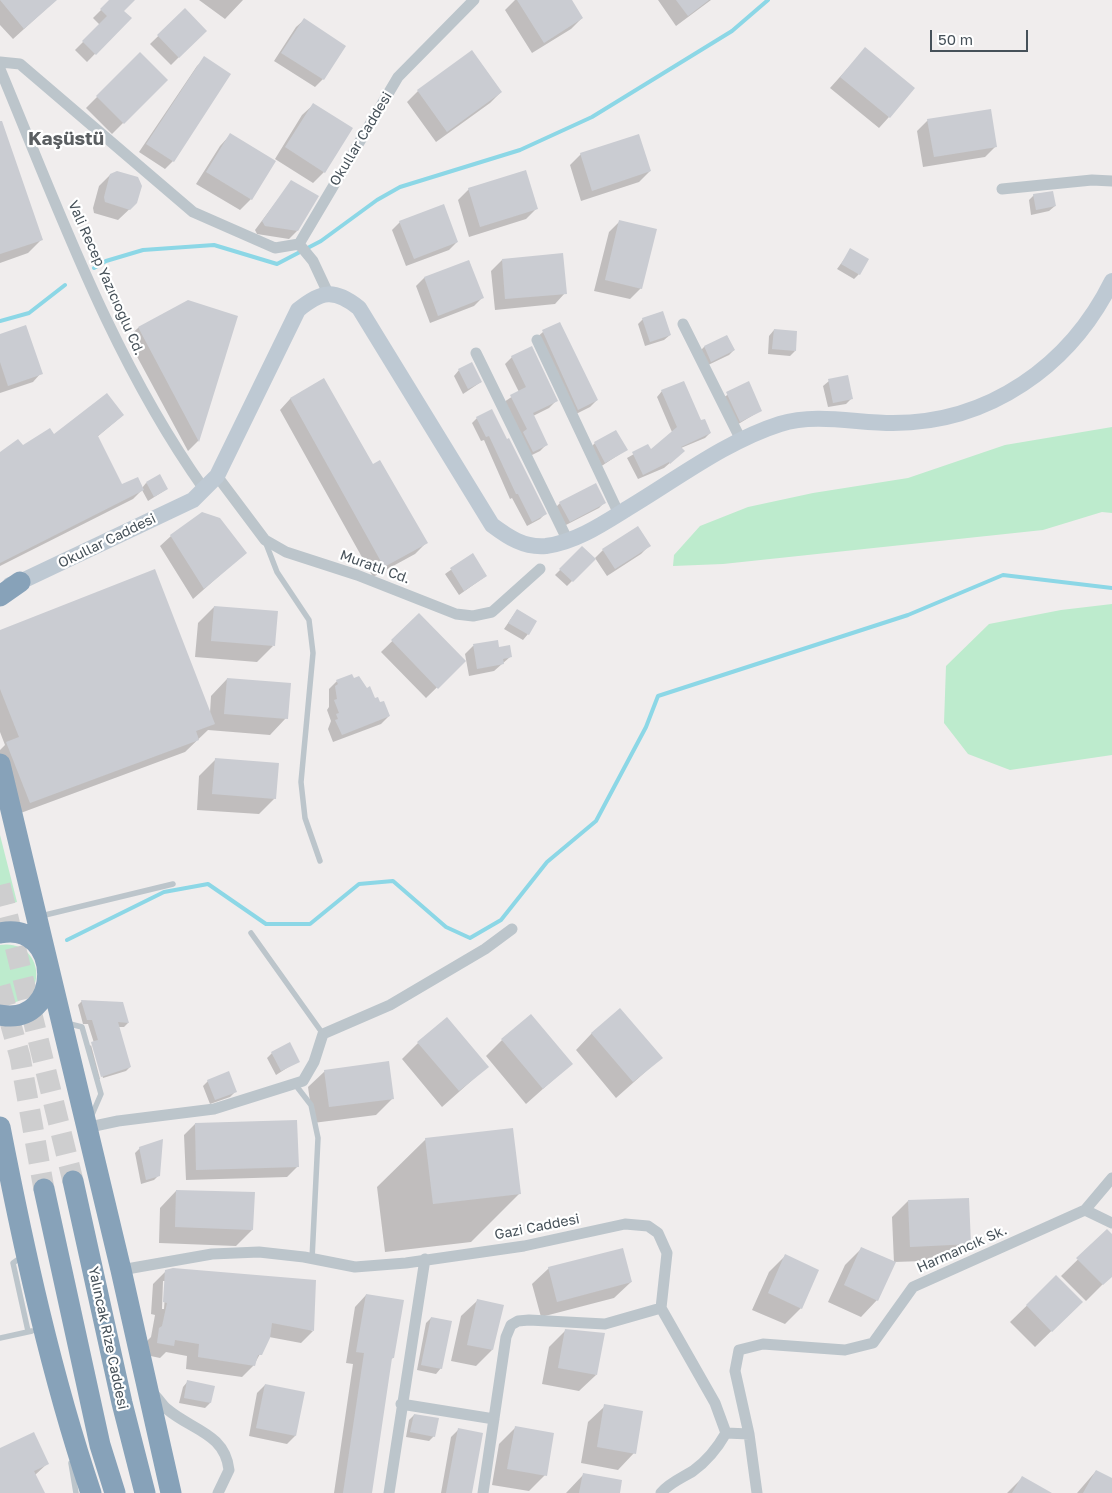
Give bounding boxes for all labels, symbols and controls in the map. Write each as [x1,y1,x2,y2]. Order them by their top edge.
scale bar [932,20,1030,52]
text: 50 m [938,30,973,48]
street label: Okullar Caddesi [326,89,396,189]
district label: Kaşüstü [28,128,104,150]
street label: Vali Recep Yazıcıoğlu Cd. [64,198,148,358]
street label: Okullar Caddesi [55,510,159,572]
street label: Muratlı Cd. [338,547,412,587]
street label: Gazi Caddesi [493,1211,581,1243]
street label: Harmancık Sk. [914,1222,1010,1276]
street label: Yalıncak Rize Caddesi [85,1265,131,1411]

